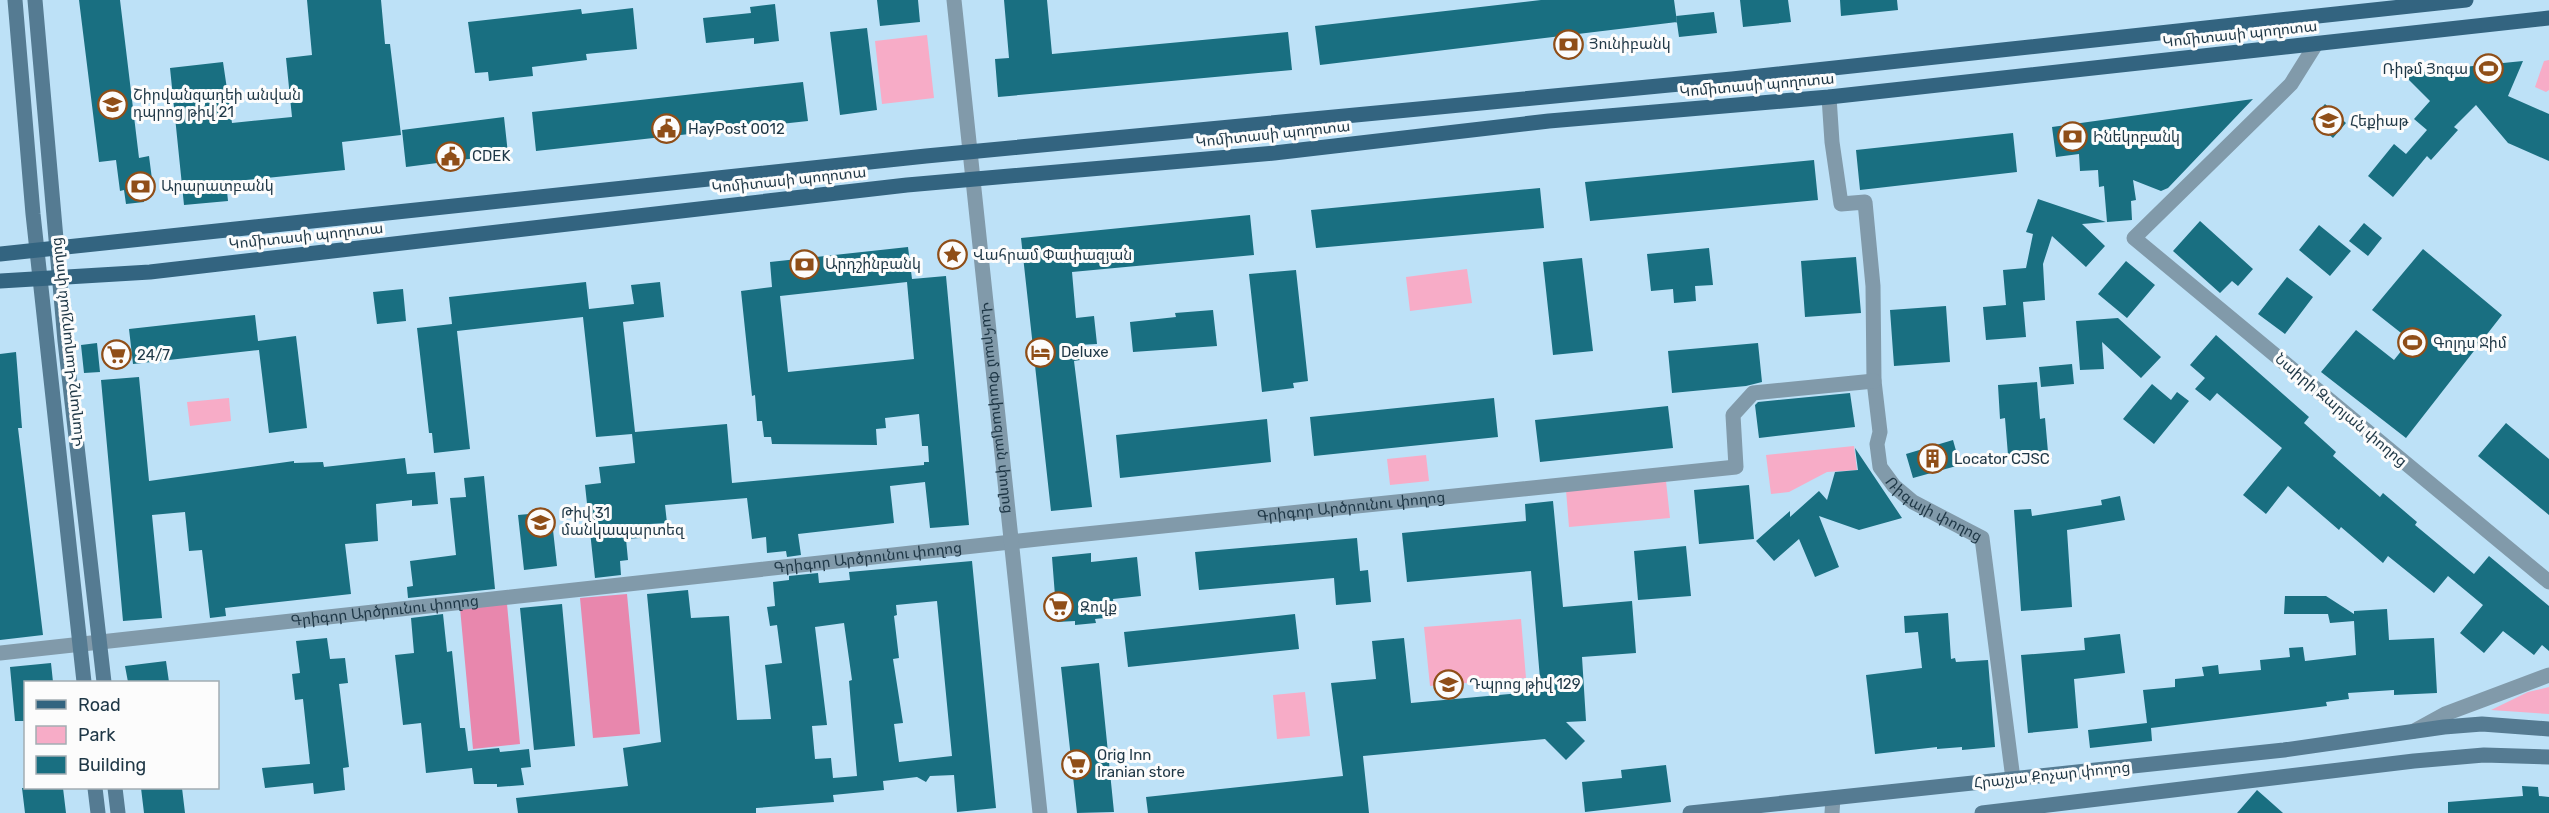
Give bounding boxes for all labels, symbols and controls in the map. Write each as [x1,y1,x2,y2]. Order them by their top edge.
street label: Կոմիտասի պողոտա [2162,17,2318,51]
bank icon: Յունիբանկ [1552,28,1584,60]
place label: Յունիբանկ [1589,35,1671,53]
sports icon: Ռիթմ Յոգա [2473,53,2505,85]
place label: Ռիթմ Յոգա [2382,60,2468,78]
street label: Կոմիտասի պողոտա [1679,69,1835,101]
place label: Շիրվանզադեի անվան դպրոց թիվ 21 [133,86,301,121]
school or university icon: Շիրվանզադեի անվան դպրոց թիվ 21 [96,88,128,120]
school or university icon: Հեքիաթ [2313,105,2345,137]
place label: Հեքիաթ [2350,112,2410,130]
public building icon: HayPost 0012 [651,113,683,145]
street label: Կոմիտասի պողոտա [1195,117,1351,151]
place label: HayPost 0012 [688,120,785,138]
bank icon: Ինեկոբանկ [2056,121,2088,153]
place label: Ինեկոբանկ [2093,128,2180,146]
public building icon: CDEK [435,140,467,172]
place label: CDEK [472,147,510,165]
street label: Կոմիտասի պողոտա [711,163,867,197]
bank icon: Արարատբանկ [124,170,156,202]
place label: Արարատբանկ [161,177,274,195]
street label: Կոմիտասի պողոտա [228,219,384,253]
street label: Վաղարշ Վաղարշյան փողոց [47,236,87,448]
place icon: Վահրամ Փափազյան [936,239,968,271]
place label: Վահրամ Փափազյան [973,246,1132,264]
bank icon: Արդշինբանկ [788,248,820,280]
place label: Արդշինբանկ [825,255,921,273]
street label: Վահրամ Փափազյան փողոց [977,301,1017,514]
sports icon: Գոլդս Ջիմ [2396,327,2428,359]
place label: Գոլդս Ջիմ [2433,334,2507,352]
hotel icon: Deluxe [1024,336,1056,368]
supermarket icon: 24/7 [100,339,132,371]
place label: Deluxe [1061,343,1109,361]
place label: 24/7 [137,346,170,364]
street label: Նաիրի Զարյան փողոց [2271,350,2411,470]
building icon: Locator CJSC [1917,443,1949,475]
place label: Locator CJSC [1954,450,2050,468]
street label: Ռիգայի փողոց [1881,473,1985,545]
street label: Գրիգոր Արծրունու փողոց [1256,488,1446,525]
place label: Թիվ 31 մանկապարտեզ [561,504,685,539]
school or university icon: Թիվ 31 մանկապարտեզ [524,506,556,538]
street label: Գրիգոր Արծրունու փողոց [773,538,963,577]
street label: Գրիգոր Արծրունու փողոց [290,591,480,630]
supermarket icon: Զովք [1043,591,1075,623]
place label: Զովք [1080,598,1117,616]
school or university icon: Դպրոց թիվ 129 [1432,668,1464,700]
place label: Դպրոց թիվ 129 [1469,675,1581,693]
legend [24,681,219,789]
text: Road [78,694,121,716]
text: Park [78,724,116,746]
place label: Orig Inn Iranian store [1097,746,1185,781]
supermarket icon: Orig Inn Iranian store [1060,748,1092,780]
text: Building [78,754,146,776]
street label: Հրաչյա Քոչար փողոց [1973,758,2131,792]

